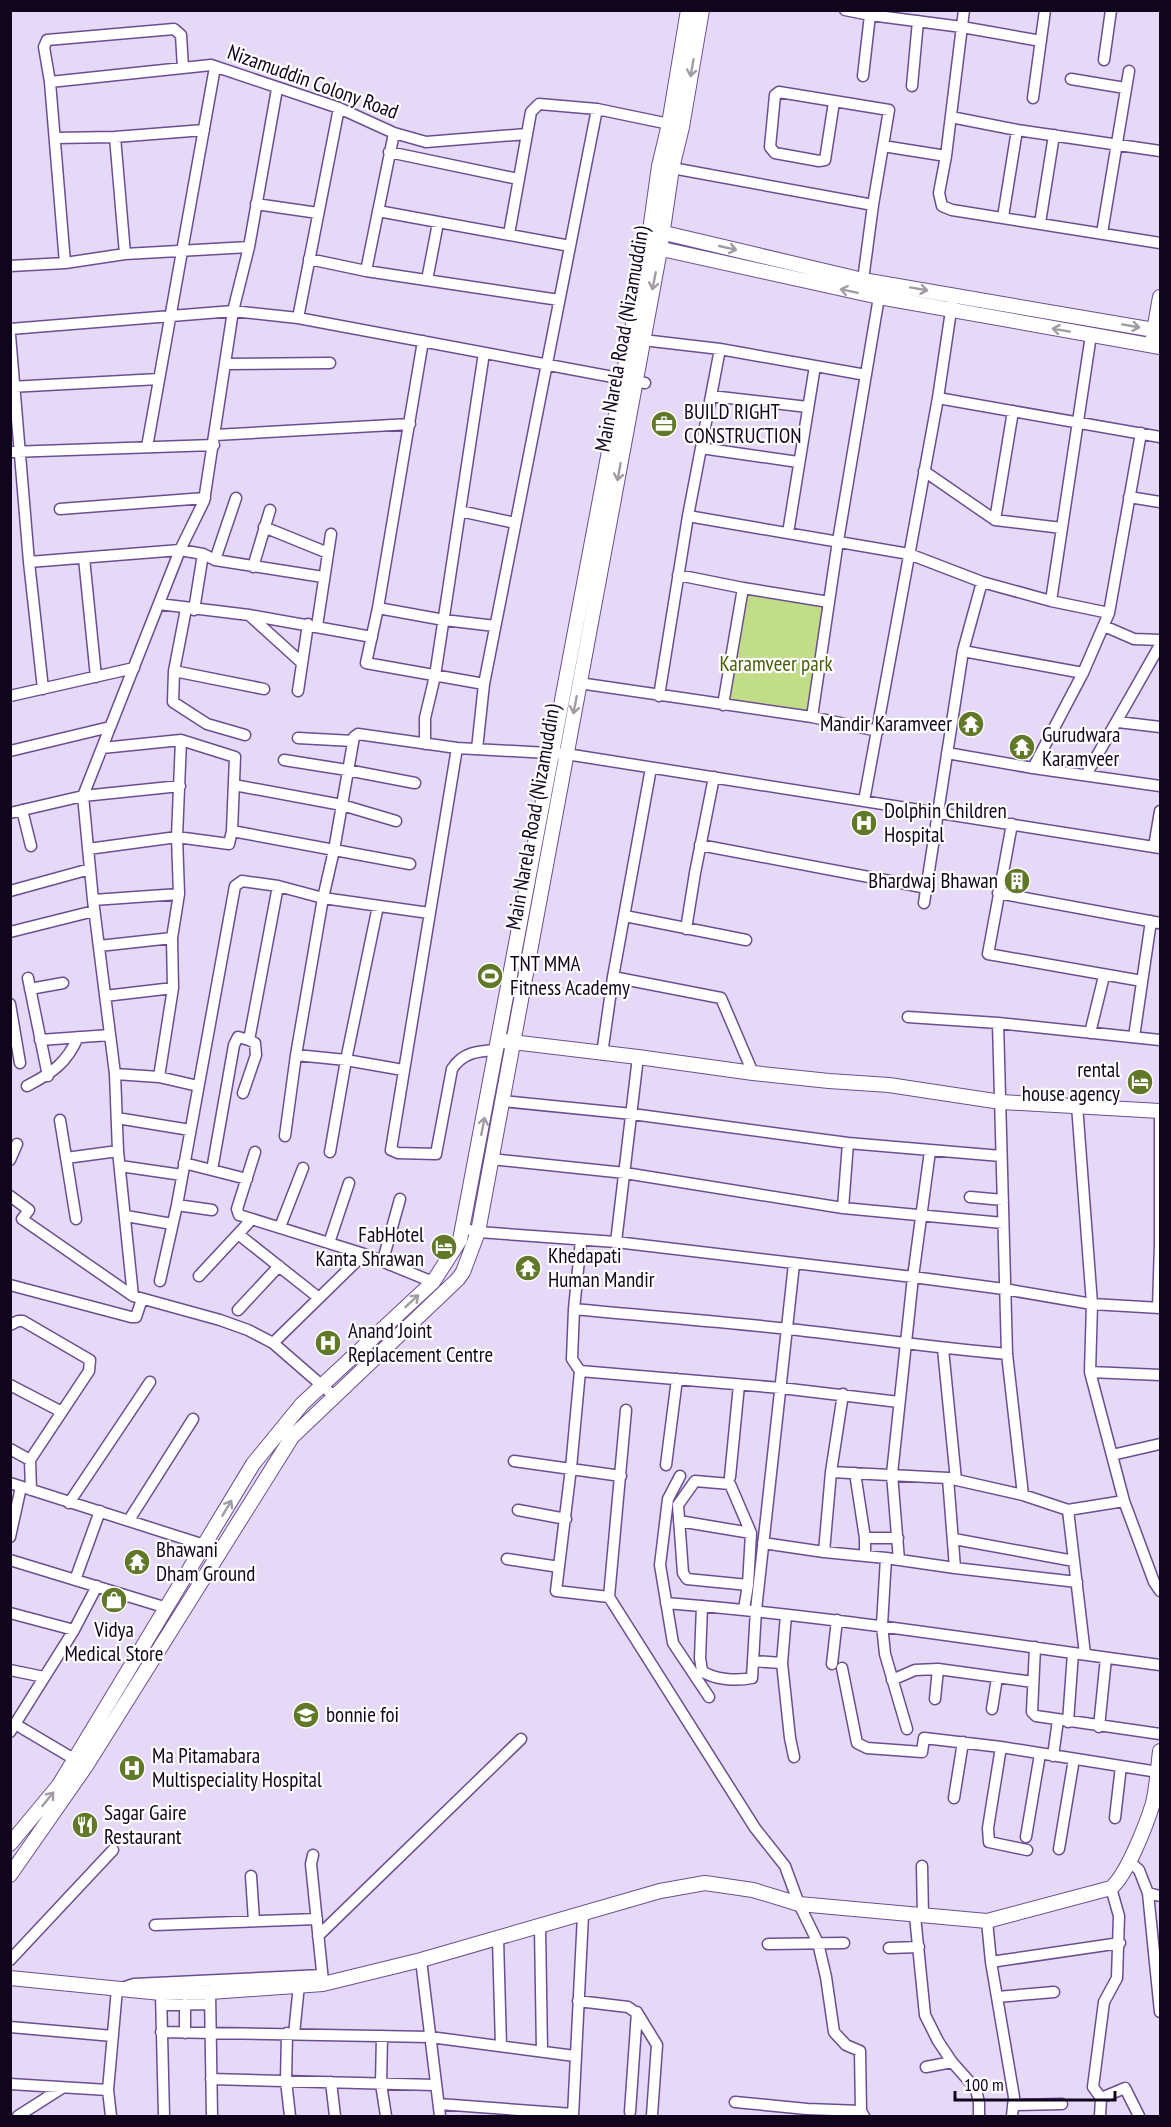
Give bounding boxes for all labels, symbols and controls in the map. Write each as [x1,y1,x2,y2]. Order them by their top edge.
street label: Nizamuddin Colony Road [224,38,402,125]
one-way arrow [686,58,697,78]
street label: Main Narela Road (Nizamuddin) [588,224,655,454]
one-way arrow [718,243,737,255]
one-way arrow [648,270,659,290]
one-way arrow [908,283,928,294]
one-way arrow [840,284,859,296]
one-way arrow [1121,321,1141,332]
one-way arrow [1052,324,1072,335]
place label: BUILD RIGHT CONSTRUCTION [684,398,802,449]
office icon: BUILD RIGHT CONSTRUCTION [649,409,679,439]
one-way arrow [613,462,624,482]
park label: Karamveer park [719,650,833,677]
one-way arrow [569,695,580,715]
street label: Main Narela Road (Nizamuddin) [499,702,566,932]
temple icon: Mandir Karamveer [956,709,986,739]
place label: Mandir Karamveer [820,710,952,737]
place label: Gurudwara Karamveer [1042,721,1120,772]
temple icon: Gurudwara Karamveer [1007,732,1037,762]
place label: Dolphin Children Hospital [884,797,1007,848]
hospital icon: Dolphin Children Hospital [849,808,879,838]
building icon: Bhardwaj Bhawan [1002,866,1032,896]
place label: Bhardwaj Bhawan [868,867,998,894]
place label: TNT MMA Fitness Academy [510,950,630,1001]
sports icon: TNT MMA Fitness Academy [475,961,505,991]
place label: rental house agency [1022,1056,1120,1107]
hotel icon: rental house agency [1125,1067,1155,1097]
one-way arrow [478,1116,489,1136]
place label: FabHotel Kanta Shrawan [315,1221,424,1272]
hotel icon: FabHotel Kanta Shrawan [429,1232,459,1262]
place label: Khedapati Human Mandir [548,1242,655,1293]
temple icon: Khedapati Human Mandir [513,1253,543,1283]
one-way arrow [405,1294,420,1308]
place label: Anand Joint Replacement Centre [348,1317,493,1368]
hospital icon: Anand Joint Replacement Centre [313,1328,343,1358]
one-way arrow [222,1500,234,1517]
place label: Bhawani Dham Ground [156,1536,255,1587]
temple icon: Bhawani Dham Ground [122,1547,152,1577]
shop icon: Vidya Medical Store [99,1585,129,1615]
place label: Vidya Medical Store [64,1616,164,1667]
school or university icon: bonnie foi [291,1700,321,1730]
place label: bonnie foi [326,1701,399,1728]
place label: Ma Pitamabara Multispeciality Hospital [152,1742,322,1793]
hospital icon: Ma Pitamabara Multispeciality Hospital [117,1753,147,1783]
one-way arrow [41,1791,54,1807]
place label: Sagar Gaire Restaurant [104,1799,187,1850]
restaurant icon: Sagar Gaire Restaurant [70,1810,100,1840]
scale bar [955,2064,1116,2102]
text: 100 m [964,2073,1004,2096]

